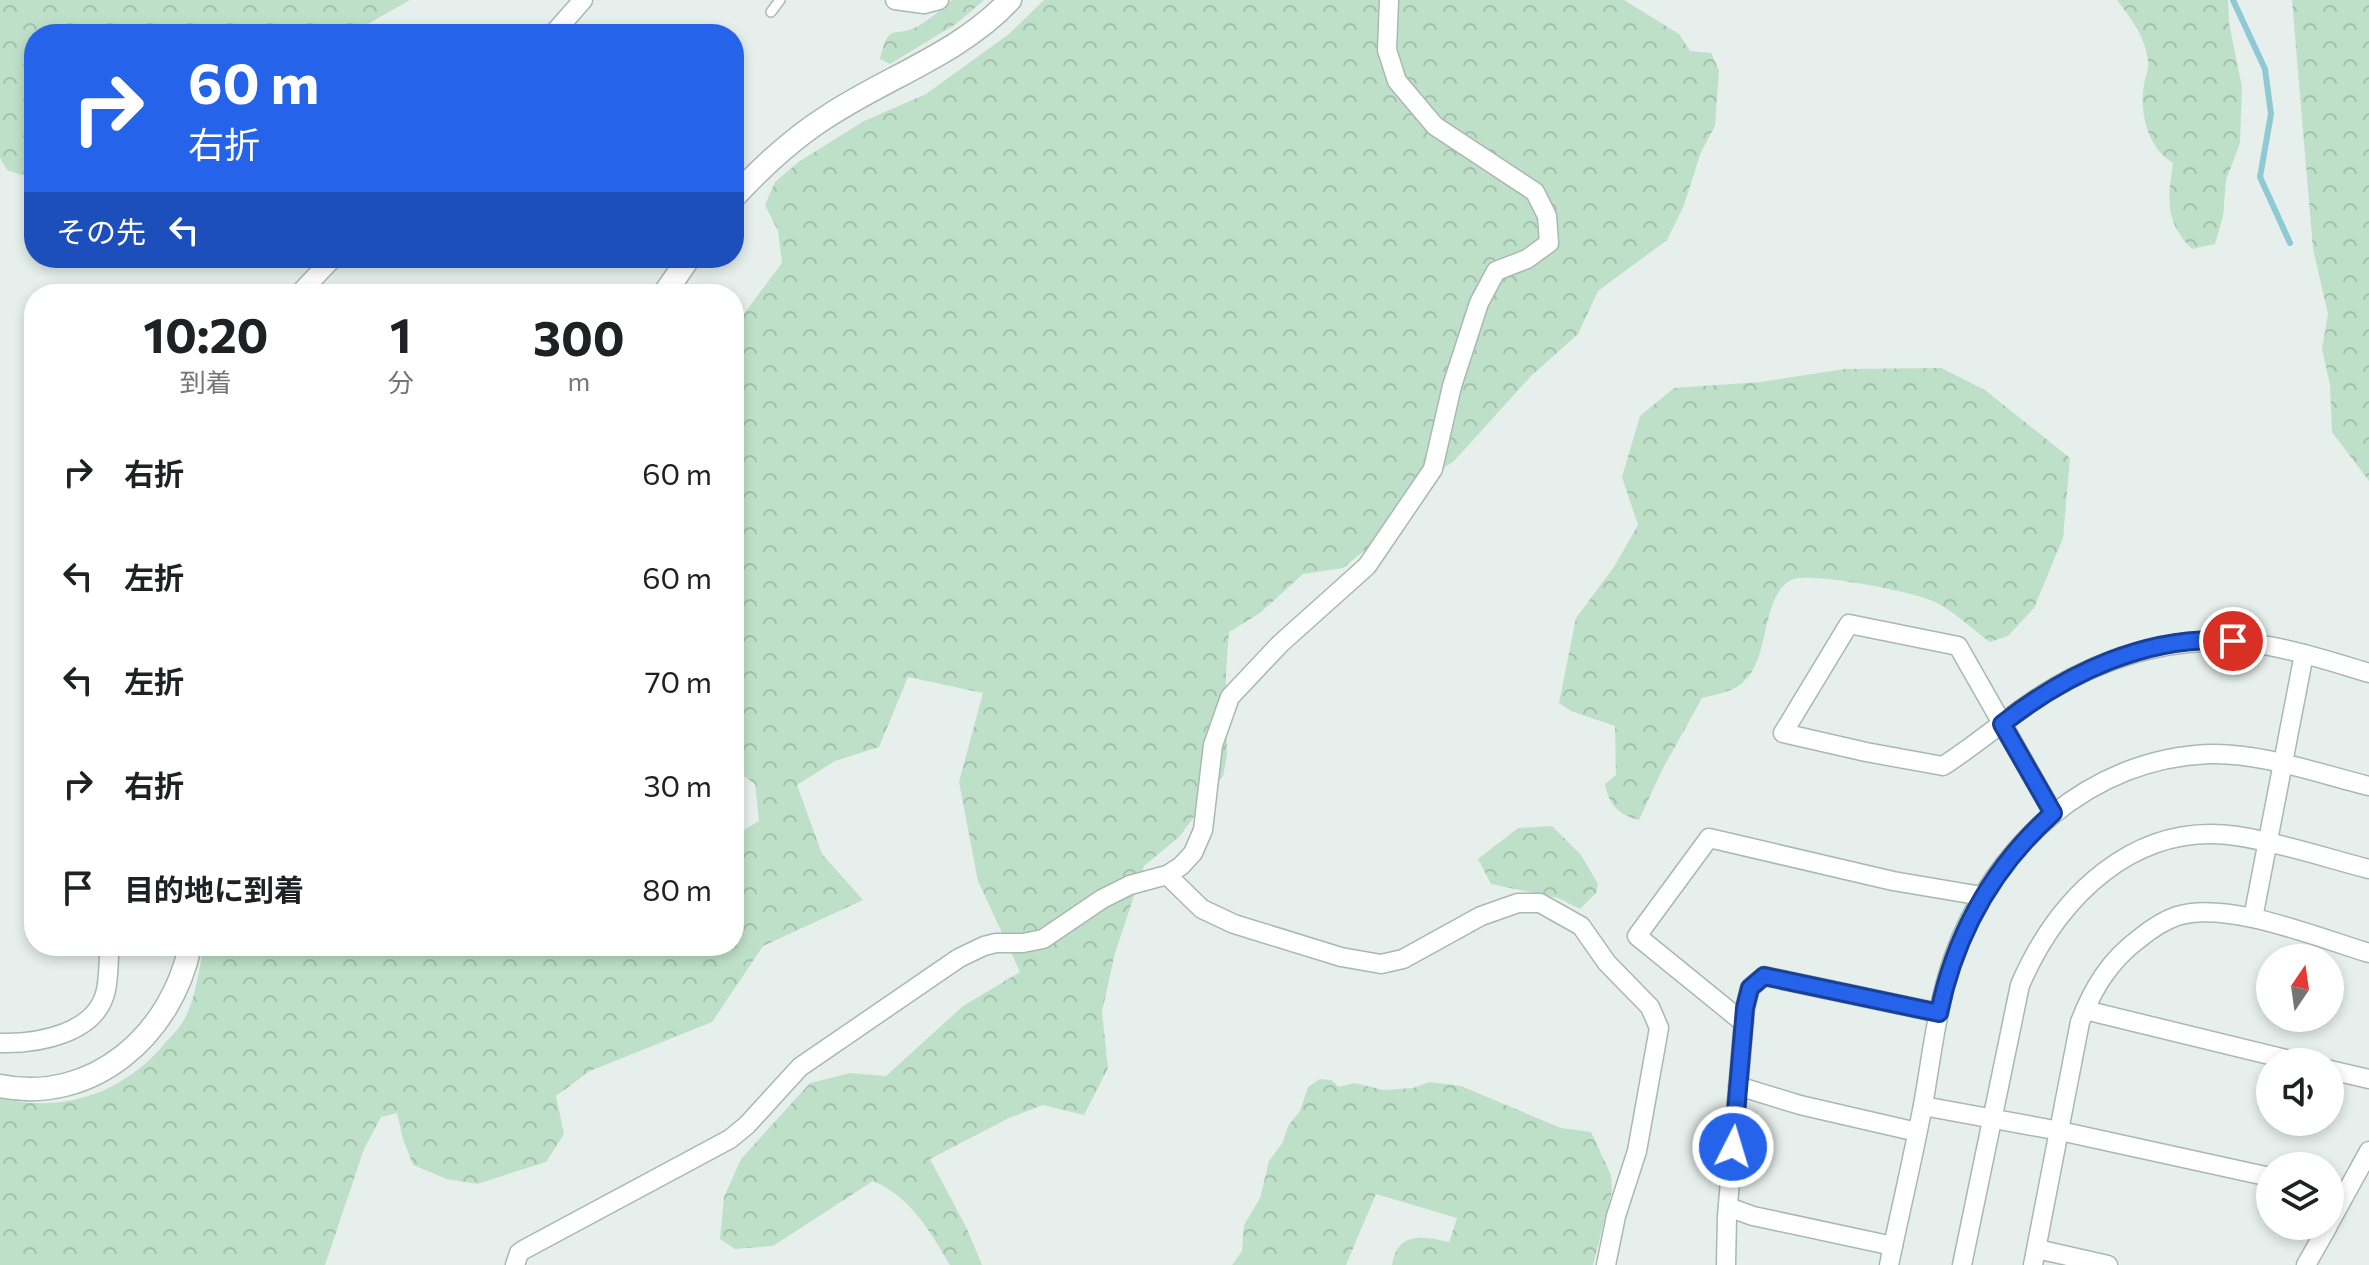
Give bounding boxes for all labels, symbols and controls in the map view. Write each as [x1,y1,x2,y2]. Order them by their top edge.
text: 60 m [188,47,319,116]
icon: right [56,56,160,160]
text: 右折 [188,121,260,165]
icon: left [162,208,206,252]
text: その先 [56,212,146,249]
text: 10:20 [143,304,268,363]
text: 1 [390,304,412,363]
text: 300 [533,307,625,366]
text: m [567,365,590,396]
text: 到着 [180,366,232,397]
text: 分 [388,366,414,397]
icon: right [56,450,100,494]
text: 右折 [124,454,184,491]
text: 60 m [642,454,712,491]
icon: left [56,554,100,598]
text: 左折 [124,558,184,595]
text: 60 m [642,558,712,595]
pin [2199,607,2267,675]
icon: arrive [2211,619,2255,663]
icon: left [56,658,100,702]
text: 左折 [124,662,184,699]
text: 70 m [645,662,712,699]
icon: right [56,762,100,806]
text: 右折 [124,766,184,803]
text: 30 m [643,766,712,803]
icon: arrive [56,866,100,910]
text: 目的地に到着 [124,870,304,907]
text: 80 m [642,870,712,907]
north arrow [2256,944,2344,1032]
map controls [2256,944,2344,1240]
button: sound [2256,1048,2344,1136]
position arrow [1691,1105,1775,1189]
button: layers [2256,1152,2344,1240]

